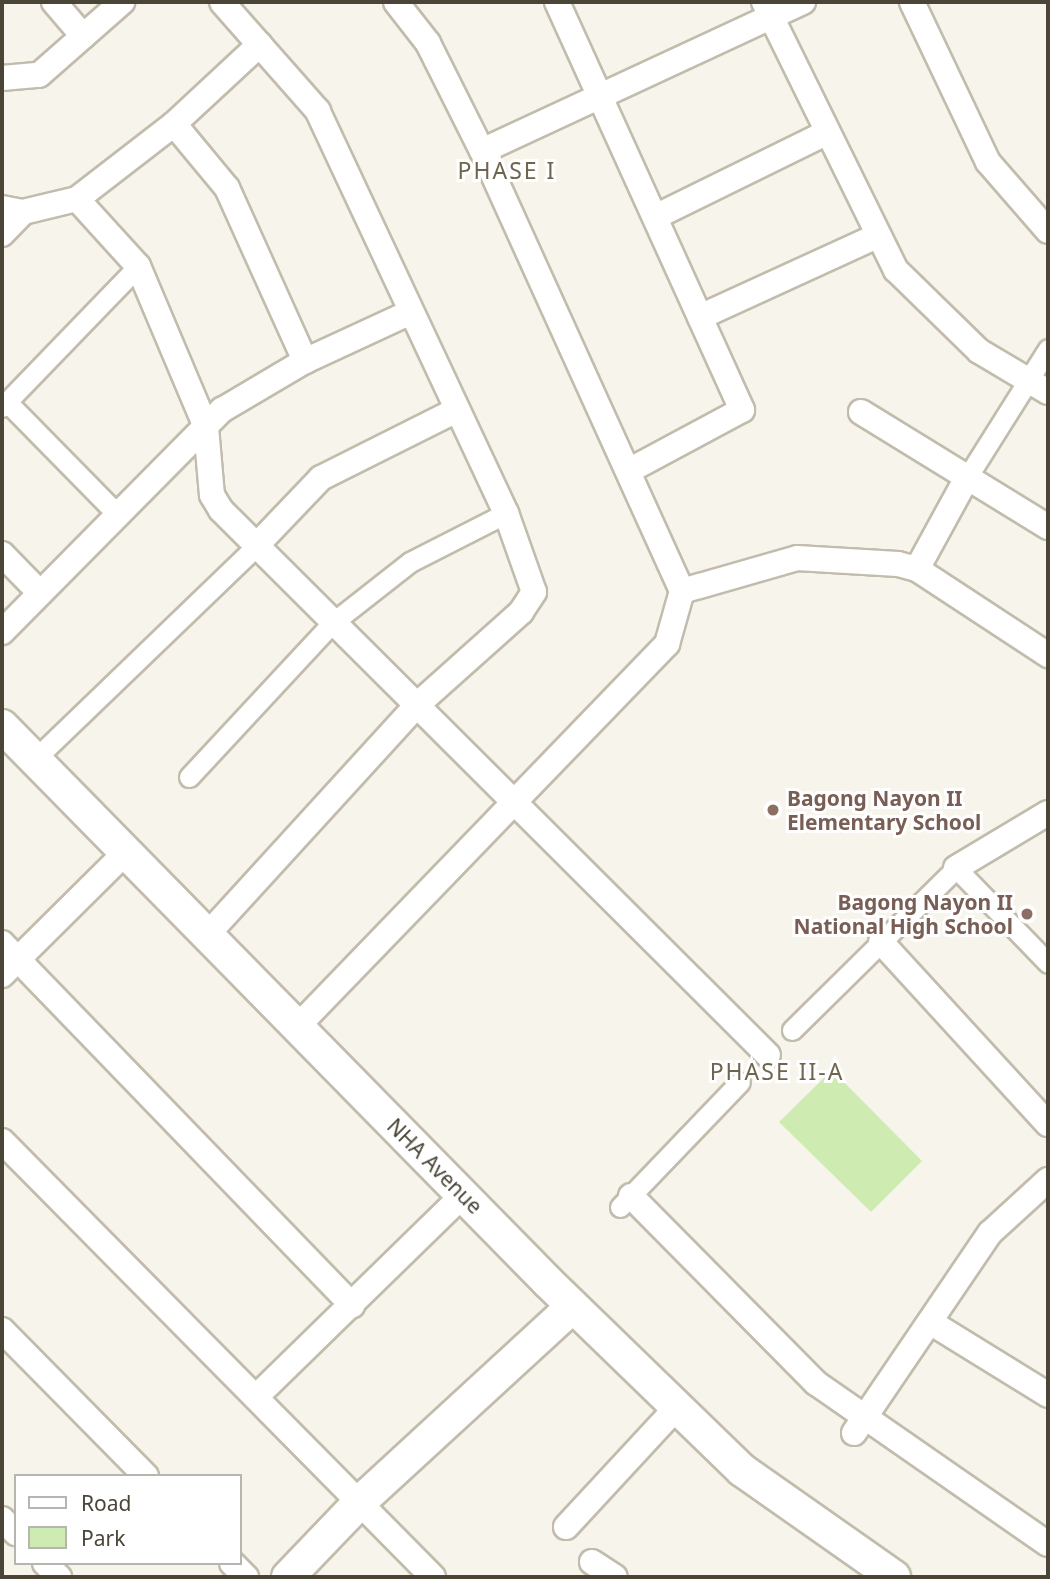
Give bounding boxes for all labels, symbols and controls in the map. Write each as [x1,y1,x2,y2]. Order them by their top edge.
district label: PHASE I [458,156,556,184]
place label: Bagong Nayon II Elementary School [787,785,981,835]
marker: Bagong Nayon II Elementary School [765,802,781,818]
place label: Bagong Nayon II National High School [794,889,1013,939]
marker: Bagong Nayon II National High School [1019,906,1035,922]
district label: PHASE II-A [711,1057,843,1085]
street label: NHA Avenue [382,1113,488,1219]
legend [14,1474,242,1565]
text: Road [81,1489,131,1517]
text: Park [81,1524,125,1552]

